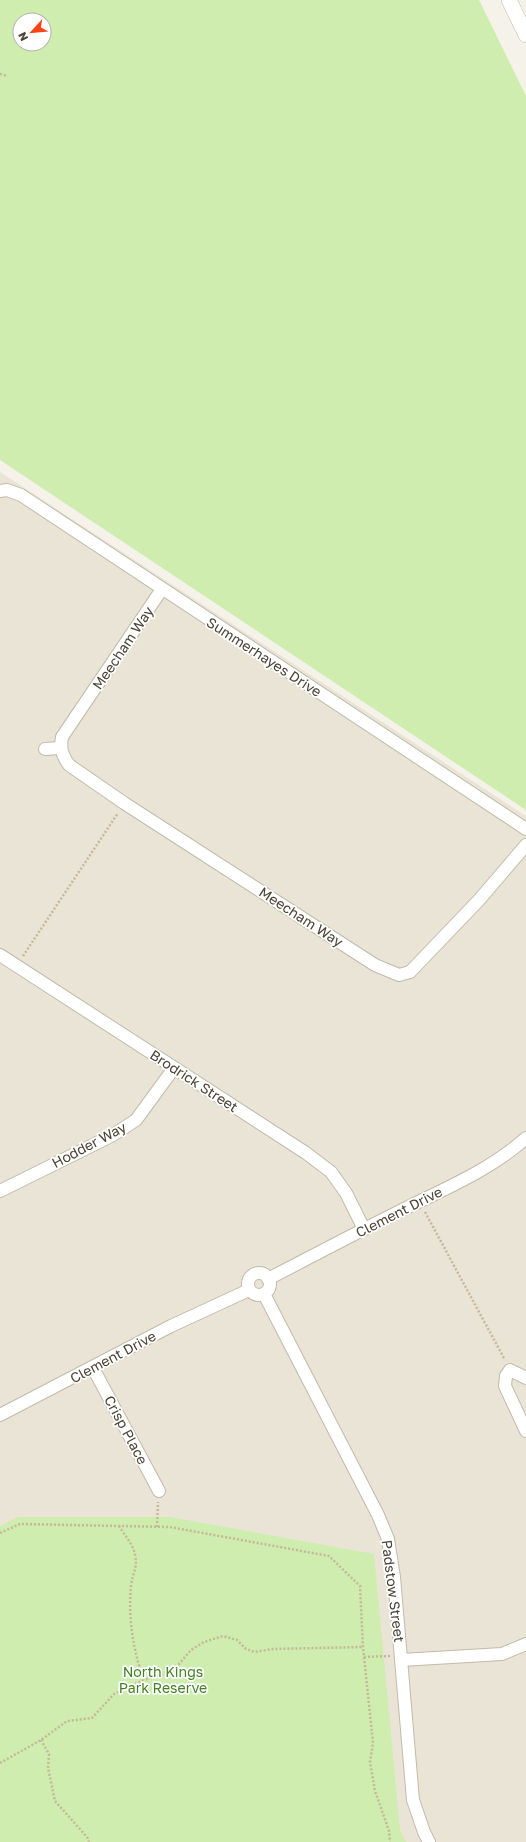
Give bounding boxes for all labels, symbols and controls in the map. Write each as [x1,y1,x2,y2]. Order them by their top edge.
north arrow [12,12,52,52]
text: N [15,30,30,43]
street label: Meecham Way [89,603,157,693]
street label: Summerhayes Drive [204,613,325,700]
street label: Meecham Way [256,883,347,950]
street label: Brodrick Street [147,1046,241,1115]
street label: Hodder Way [49,1118,129,1171]
street label: Clement Drive [353,1182,445,1241]
street label: Clement Drive [67,1327,159,1386]
street label: Crisp Place [101,1392,152,1467]
street label: Padstow Street [379,1539,408,1643]
park label: North Kings Park Reserve [119,1663,207,1696]

